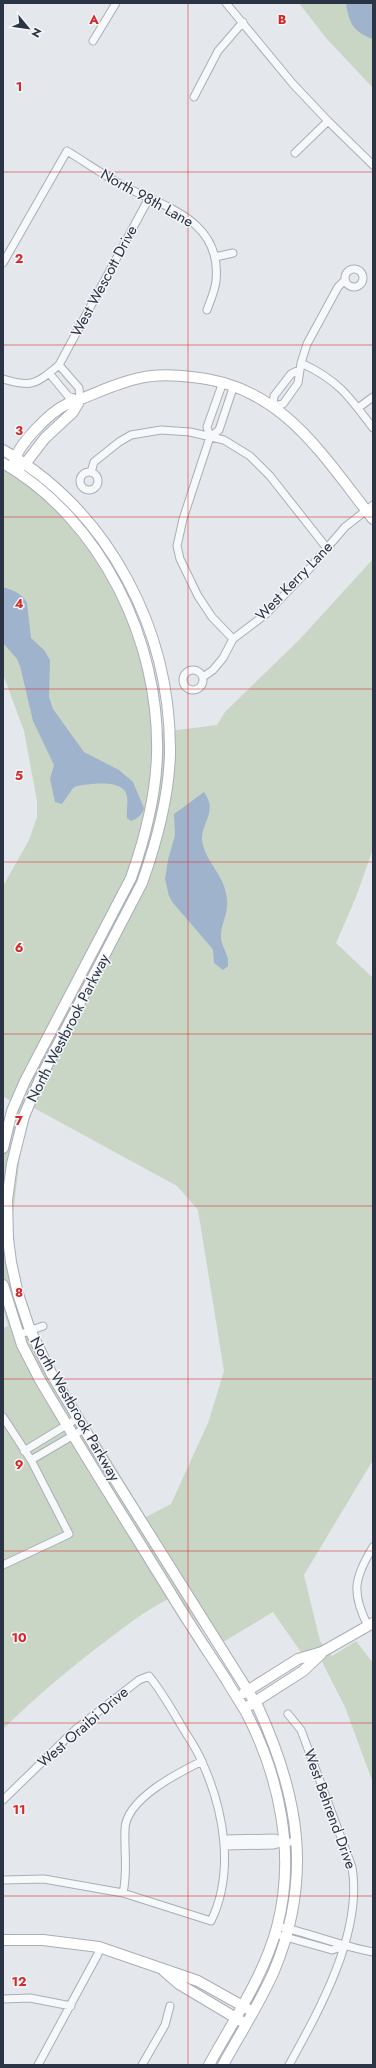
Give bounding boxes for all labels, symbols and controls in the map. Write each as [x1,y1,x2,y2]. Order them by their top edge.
north arrow [8,8,48,48]
text: A [88,10,99,29]
text: B [278,10,287,29]
text: N [28,25,46,41]
text: 1 [16,77,22,96]
street label: North 98th Lane [96,163,198,233]
street label: West Wescott Drive [65,221,143,341]
text: 2 [15,249,23,268]
text: 3 [15,421,23,440]
street label: West Kerry Lane [250,536,338,626]
text: 4 [14,594,24,613]
text: 5 [15,766,23,785]
text: 6 [15,938,24,957]
street label: North Westbrook Parkway [21,950,115,1106]
text: 7 [15,1111,23,1130]
text: 8 [15,1283,23,1302]
street label: North Westbrook Parkway [25,1333,126,1486]
text: 9 [15,1455,24,1474]
text: 10 [11,1628,27,1647]
street label: West Oraibi Drive [33,1681,133,1773]
street label: West Behrend Drive [298,1746,362,1872]
text: 11 [12,1800,26,1819]
text: 12 [11,1972,27,1991]

